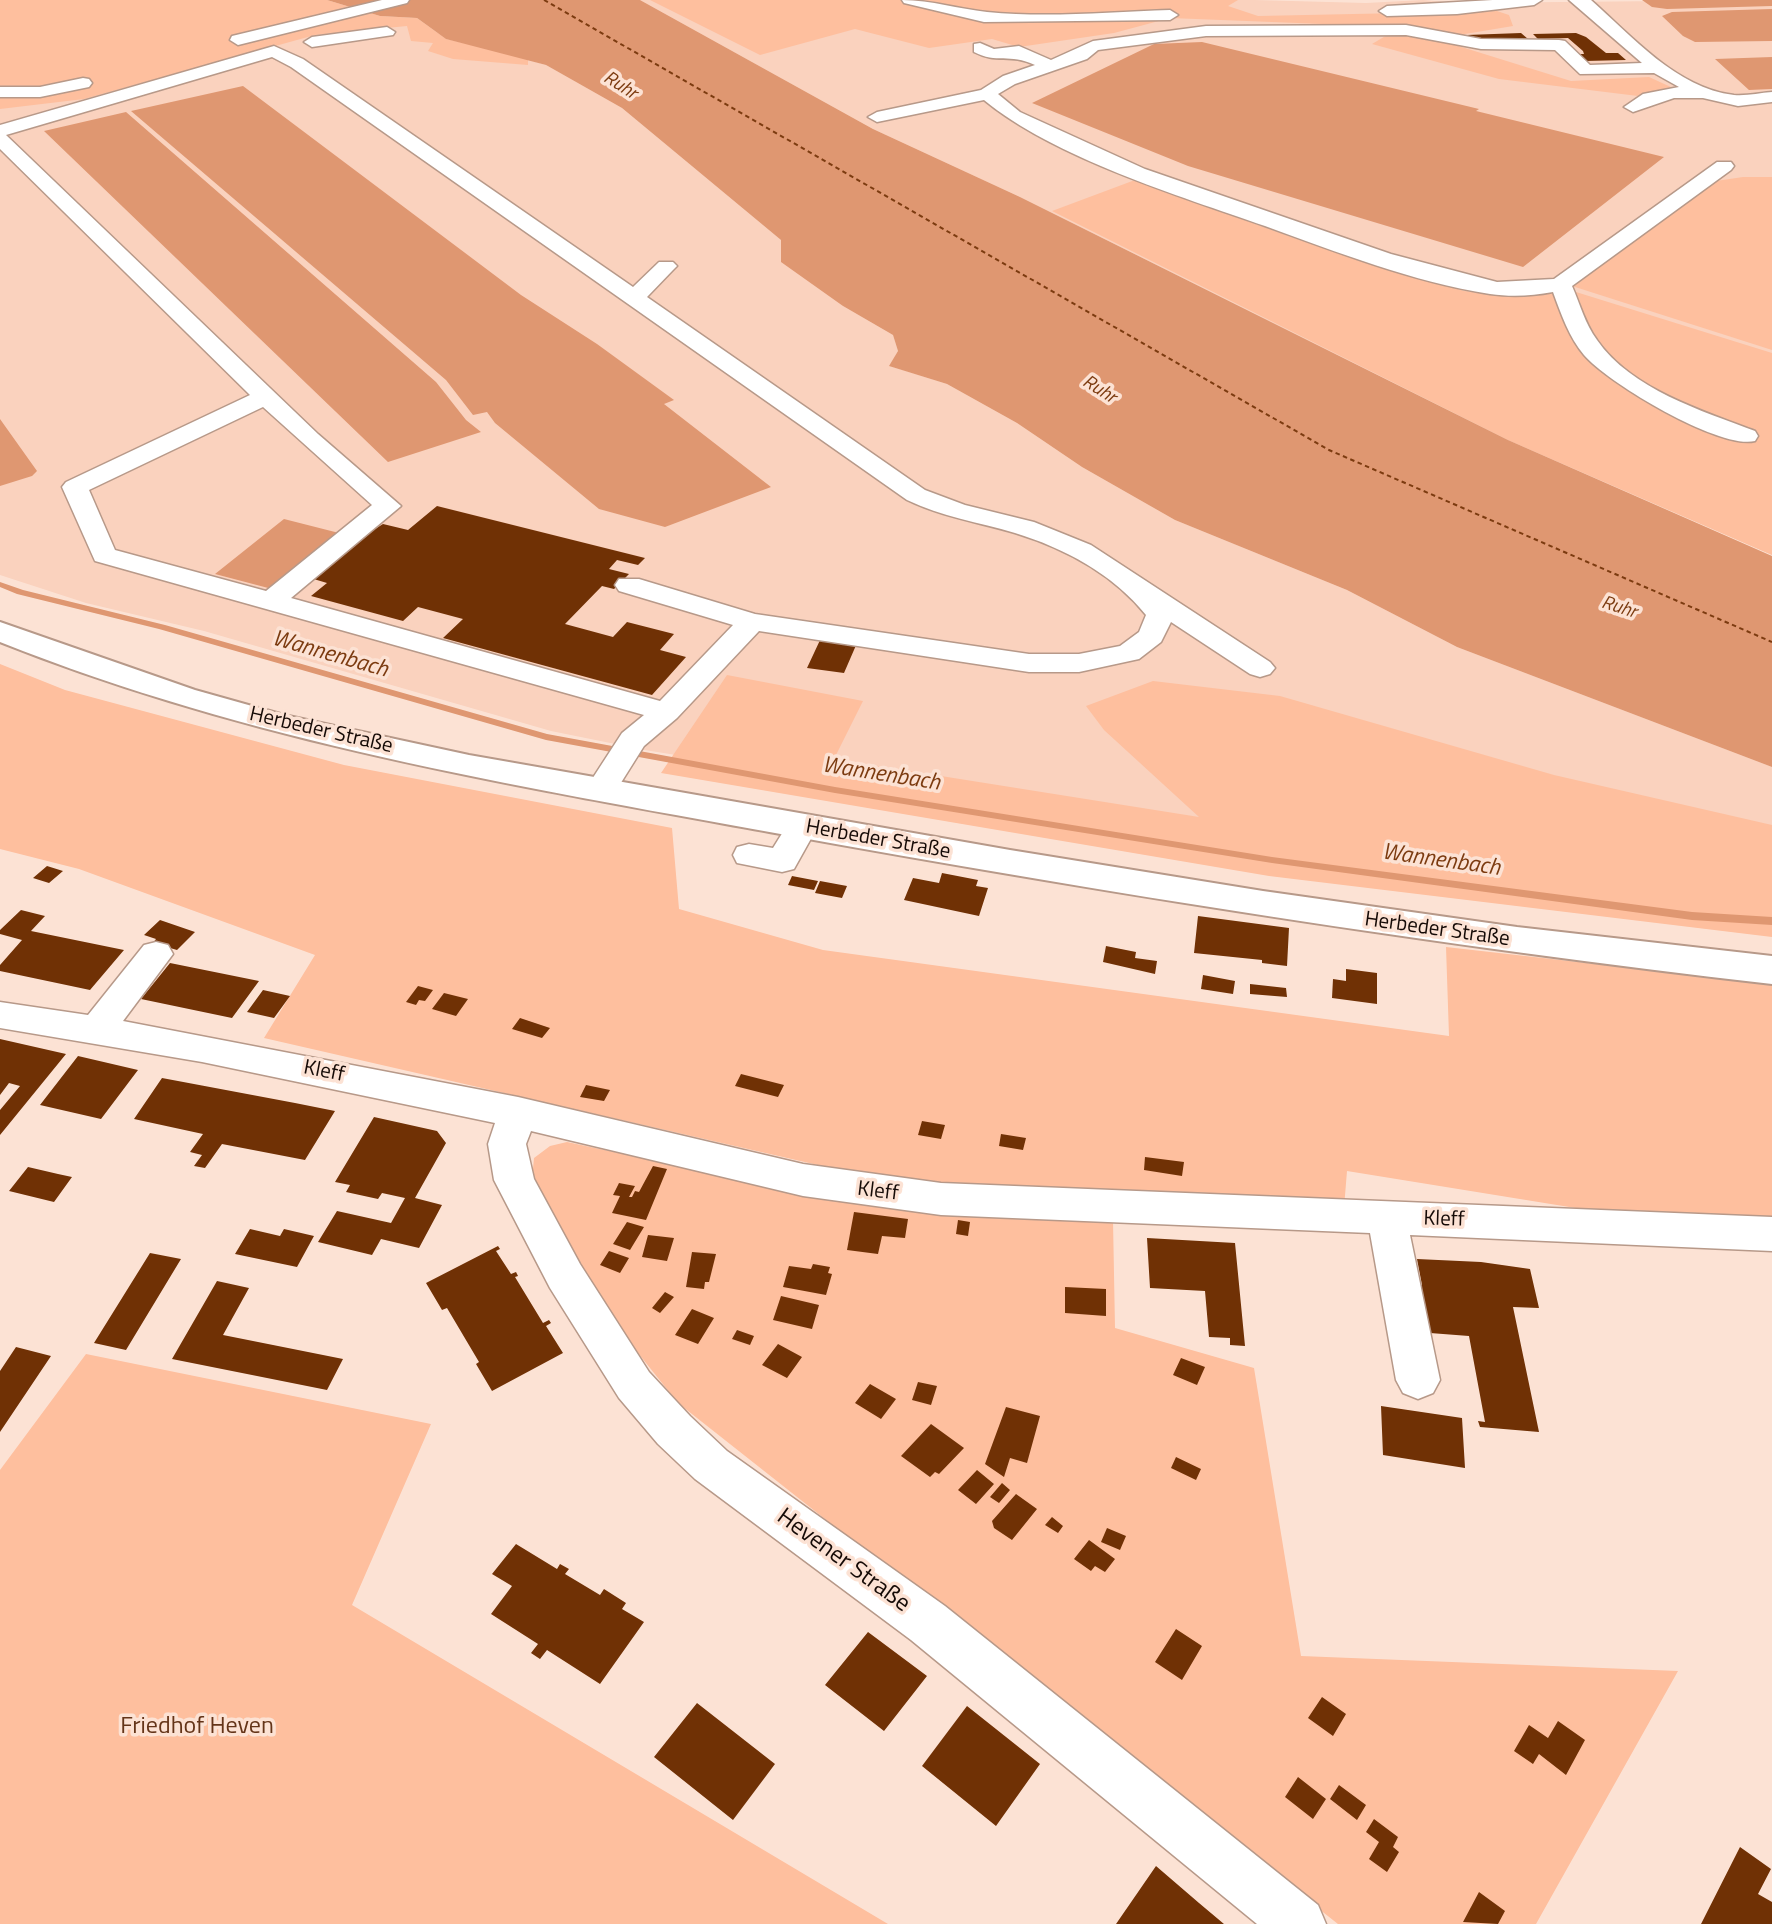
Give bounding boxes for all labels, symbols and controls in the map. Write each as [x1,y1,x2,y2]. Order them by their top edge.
water label: Ruhr [599,67,641,105]
water label: Ruhr [1078,371,1120,409]
water label: Ruhr [1599,592,1639,624]
water label: Wannenbach [269,625,391,685]
street label: Herbeder Straße [247,702,395,760]
water label: Wannenbach [820,752,942,798]
street label: Herbeder Straße [804,815,952,865]
water label: Wannenbach [1380,839,1502,883]
street label: Herbeder Straße [1363,907,1511,953]
street label: Kleff [301,1056,347,1088]
street label: Kleff [856,1177,900,1207]
street label: Kleff [1423,1207,1465,1233]
street label: Hevener Straße [771,1503,915,1619]
park label: Friedhof Heven [120,1713,274,1741]

